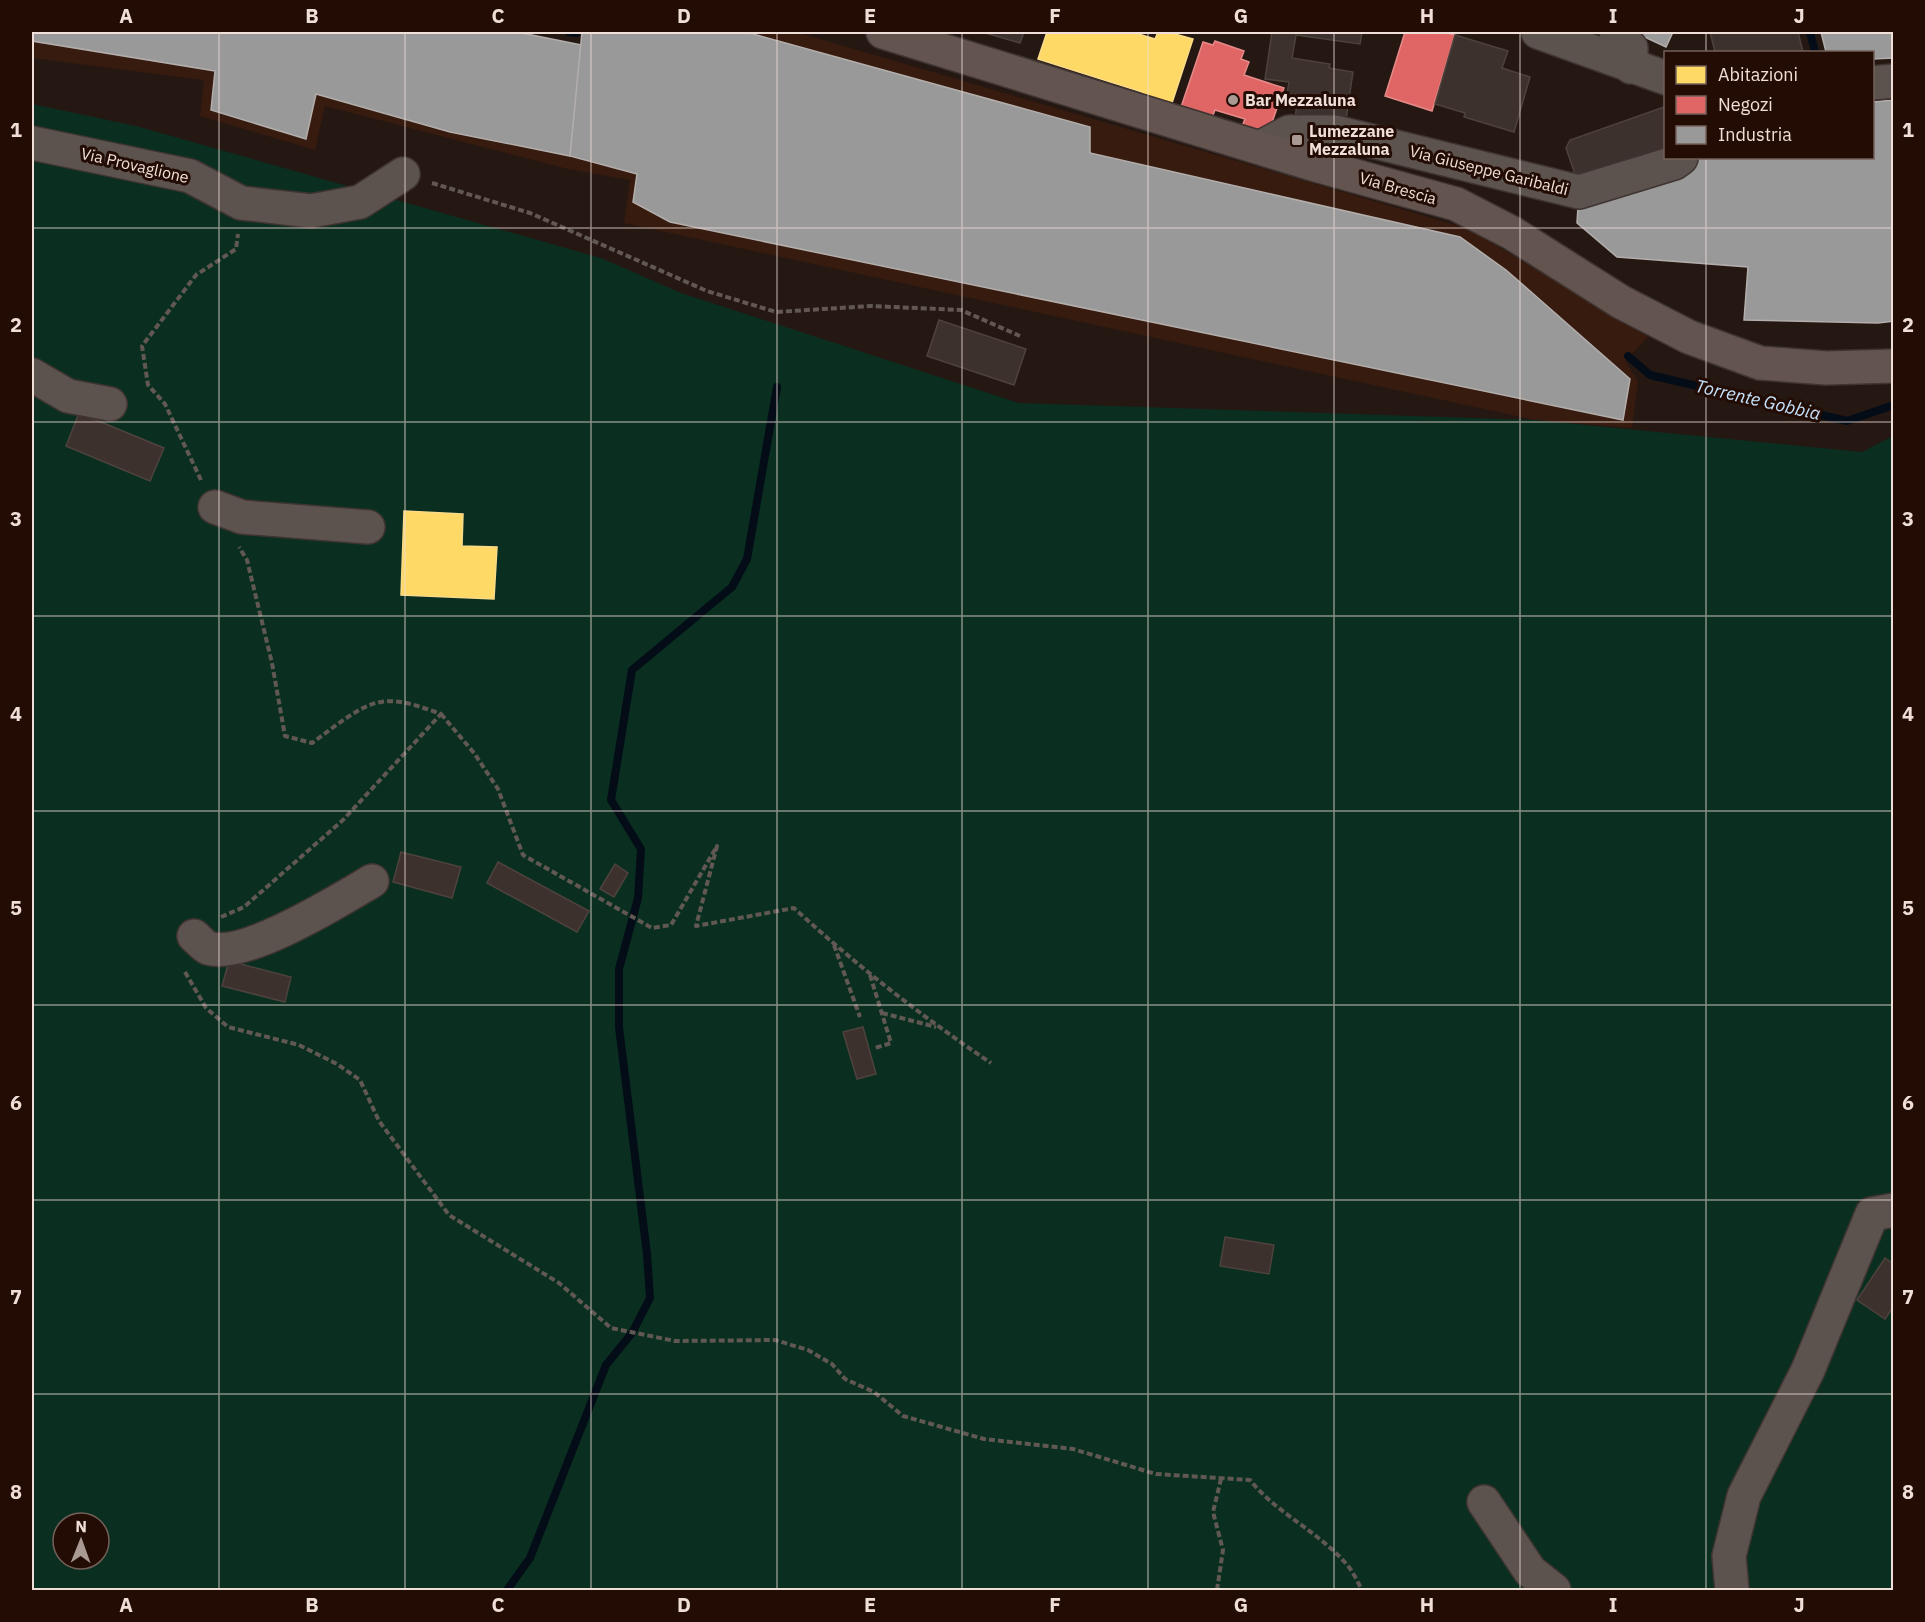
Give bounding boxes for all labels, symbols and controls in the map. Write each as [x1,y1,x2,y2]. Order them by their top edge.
text: A [119,2,133,29]
text: B [305,2,319,29]
text: C [491,2,505,29]
text: D [677,2,691,29]
text: E [864,2,876,29]
text: F [1049,2,1061,29]
text: G [1234,2,1248,29]
text: H [1420,2,1434,29]
text: I [1609,2,1617,29]
text: J [1793,2,1805,29]
legend [1664,51,1874,159]
text: Abitazioni [1718,63,1798,86]
place label: Bar Mezzaluna [1245,90,1356,110]
marker: Bar Mezzaluna [1226,93,1240,107]
text: Negozi [1718,93,1773,116]
text: 1 [10,116,22,143]
text: 1 [1902,116,1914,143]
place label: Lumezzane Mezzaluna [1309,121,1394,159]
text: Industria [1718,123,1792,146]
marker: Lumezzane Mezzaluna [1290,133,1304,147]
street label: Via Giuseppe Garibaldi [1408,141,1570,199]
street label: Via Provaglione [79,143,191,187]
street label: Via Brescia [1357,167,1439,209]
text: 2 [10,311,22,338]
text: 2 [1902,311,1914,338]
water label: Torrente Gobbia [1693,374,1823,425]
text: 3 [10,505,22,532]
text: 3 [1902,505,1914,532]
text: 4 [10,700,22,727]
text: 4 [1902,700,1914,727]
text: 5 [10,894,22,921]
text: 5 [1902,894,1914,921]
text: 6 [10,1089,22,1116]
text: 6 [1902,1089,1914,1116]
text: 7 [10,1283,22,1310]
text: 7 [1902,1283,1914,1310]
text: 8 [10,1478,22,1505]
text: 8 [1902,1478,1914,1505]
north arrow [51,1511,111,1571]
text: N [75,1516,87,1536]
text: A [119,1591,133,1618]
text: B [305,1591,319,1618]
text: C [491,1591,505,1618]
text: D [677,1591,691,1618]
text: E [864,1591,876,1618]
text: F [1049,1591,1061,1618]
text: G [1234,1591,1248,1618]
text: H [1420,1591,1434,1618]
text: I [1609,1591,1617,1618]
text: J [1793,1591,1805,1618]

